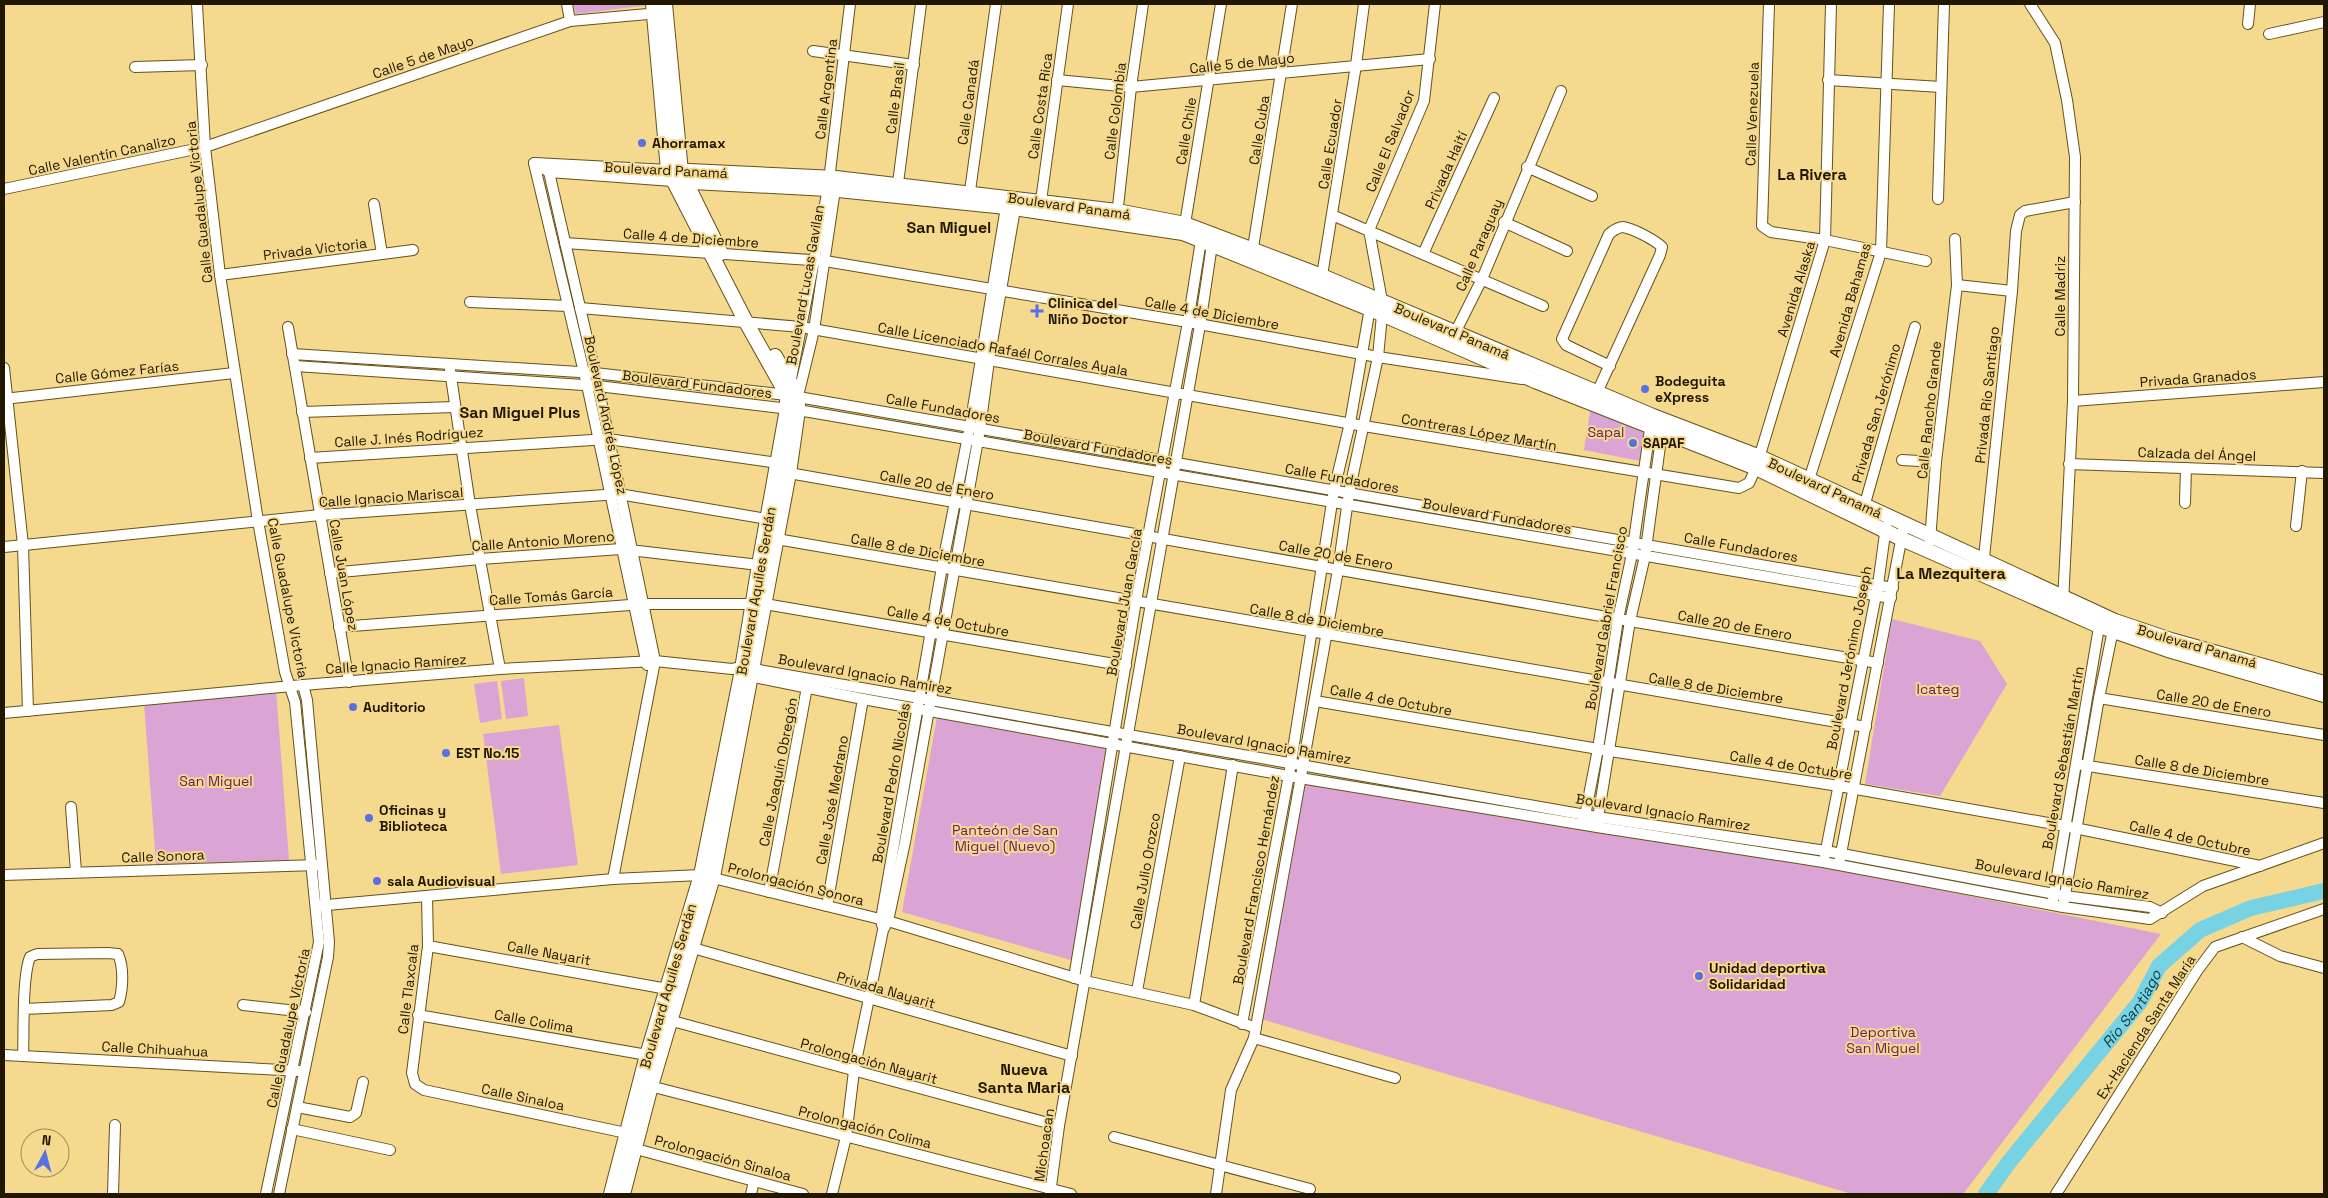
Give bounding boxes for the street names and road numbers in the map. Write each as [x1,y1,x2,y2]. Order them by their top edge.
street label: Calle 5 de Mayo [370,31,476,83]
street label: Calle Argentina [811,37,841,141]
street label: Calle 5 de Mayo [1188,49,1296,77]
street label: Calle Costa Rica [1024,52,1056,160]
street label: Calle Canadá [953,58,983,146]
street label: Calle Brasil [882,61,908,135]
street label: Calle Colombia [1100,61,1130,161]
street label: Calle Venezuela [1741,62,1763,166]
street label: Calle El Salvador [1361,87,1419,195]
street label: Calle Cuba [1245,94,1273,166]
street label: Calle Chile [1172,96,1200,166]
street label: Calle Ecuador [1314,97,1346,191]
street label: Calle Guadalupe Victoria [182,120,216,284]
street label: Privada Haití [1421,128,1471,212]
street label: Calle Valentín Canalizo [27,131,177,179]
street label: Boulevard Panamá [604,158,728,182]
street label: Boulevard Panamá [1006,188,1132,224]
street label: Calle Paraguay [1451,196,1507,294]
street label: Boulevard Lucas Gavilan [782,203,828,367]
street label: Calle 4 de Diciembre [622,224,760,252]
street label: Privada Victoria [262,234,368,264]
street label: Avenida Alaska [1773,239,1819,339]
street label: Avenida Bahamas [1825,241,1875,359]
street label: Calle Madriz [2051,256,2069,336]
street label: Calle 4 de Diciembre [1143,292,1281,334]
street label: Boulevard Panamá [1391,298,1513,364]
street label: Calle Licenciado Rafaél Corrales Ayala [876,318,1130,380]
street label: Privada Río Santiago [1971,325,2003,465]
street label: Boulevard Andrés López [580,334,632,496]
street label: Calle Rancho Grande [1913,340,1945,480]
street label: Privada San Jerónimo [1847,341,1905,485]
street label: Calle Gómez Farías [54,357,180,387]
street label: Privada Granados [2139,365,2257,391]
street label: Boulevard Fundadores [621,366,773,402]
street label: Calle Fundadores [884,389,1002,427]
street label: Contreras López Martín [1400,409,1558,455]
street label: Calle J. Inés Rodríguez [334,423,484,451]
street label: Boulevard Fundadores [1022,425,1174,469]
street label: Calzada del Ángel [2137,443,2257,465]
street label: Boulevard Panamá [1765,454,1885,522]
street label: Calle Fundadores [1283,459,1401,497]
street label: Calle 20 de Enero [878,466,996,504]
street label: Calle Ignacio Mariscal [318,483,464,511]
street label: Boulevard Fundadores [1421,494,1573,538]
street label: Boulevard Aquiles Serdán [732,505,780,677]
street label: Calle Guadalupe Victoria [264,516,312,680]
street label: Calle Juan López [325,518,363,632]
street label: Boulevard Gabriel Francisco [1581,525,1631,711]
street label: Calle Antonio Moreno [471,527,615,555]
street label: Boulevard Juan García [1102,527,1146,677]
street label: Calle Fundadores [1682,528,1800,566]
street label: Calle 8 de Diciembre [849,529,987,571]
street label: Calle 20 de Enero [1277,536,1395,574]
street label: Boulevard Jerónimo Joseph [1822,565,1876,751]
street label: Calle Tomás García [488,583,614,609]
street label: Calle 8 de Diciembre [1248,599,1386,641]
street label: Calle 4 de Octubre [885,601,1011,641]
street label: Calle 20 de Enero [1676,606,1794,644]
street label: Boulevard Panamá [2135,620,2259,672]
street label: Calle Ignacio Ramírez [325,650,467,678]
street label: Boulevard Ignacio Ramirez [777,650,953,698]
street label: Boulevard Sebastián Martín [2038,665,2088,851]
street label: Calle 8 de Diciembre [1647,668,1785,708]
street label: Calle 4 de Octubre [1328,680,1454,720]
street label: Calle 20 de Enero [2155,685,2273,721]
street label: Calle Joaquín Obregón [755,696,801,848]
street label: Boulevard Pedro Nicolás [868,702,914,864]
street label: Boulevard Ignacio Ramirez [1176,720,1352,768]
street label: Calle José Medrano [812,734,852,866]
street label: Calle 4 de Octubre [1728,746,1854,784]
street label: Calle 8 de Diciembre [2133,750,2271,790]
street label: Boulevard Francisco Hernández [1229,774,1283,986]
street label: Boulevard Ignacio Ramirez [1574,789,1752,835]
street label: Calle Julio Orozco [1126,811,1164,931]
street label: Calle 4 de Octubre [2128,816,2252,860]
street label: Calle Sonora [121,846,205,866]
street label: Boulevard Ignacio Ramirez [1974,855,2150,903]
street label: Prolongación Sonora [726,858,866,910]
street label: Boulevard Aquiles Serdán [636,901,700,1071]
street label: Calle Nayarit [506,937,592,969]
street label: Calle Tlaxcala [394,943,422,1035]
street label: Calle Guadalupe Victoria [262,946,314,1110]
street label: Ex-Hacienda Santa María [2093,951,2199,1103]
street label: Privada Nayarit [835,967,937,1013]
street label: Calle Colima [493,1005,575,1037]
street label: Prolongación Nayarit [798,1034,940,1088]
street label: Calle Chihuahua [101,1037,209,1061]
street label: Calle Sinaloa [480,1079,566,1115]
street label: Prolongación Colima [796,1102,934,1152]
street label: Michoacan [1030,1107,1058,1183]
street label: Prolongación Sinaloa [653,1131,793,1185]

